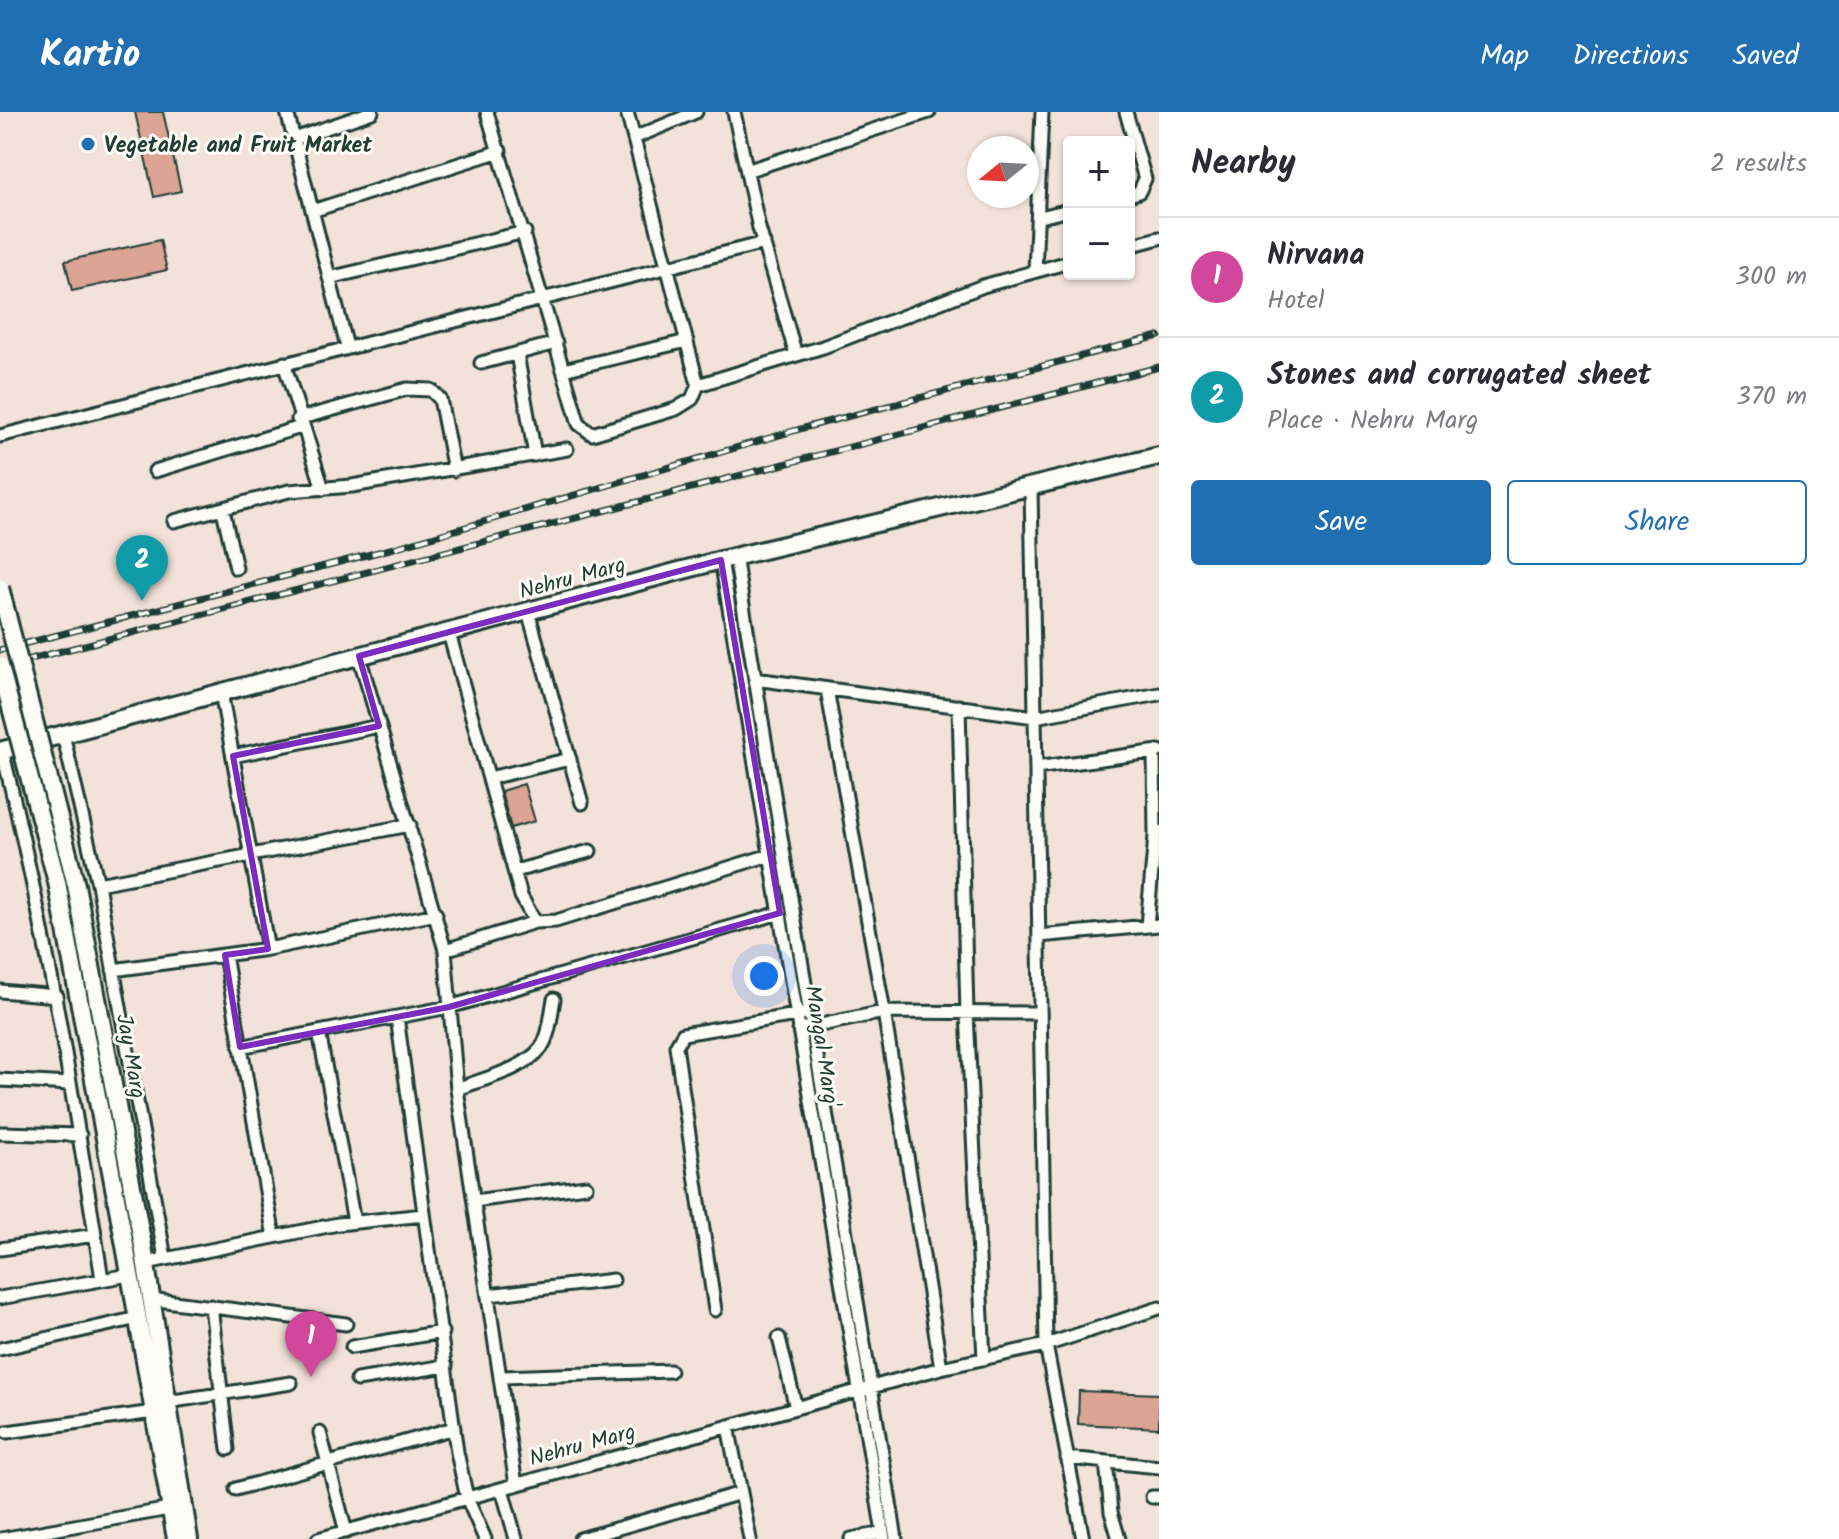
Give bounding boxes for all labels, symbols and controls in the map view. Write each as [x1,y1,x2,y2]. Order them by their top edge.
text: Kartio [40,26,140,86]
text: Map [1480,34,1529,79]
text: Directions [1573,34,1689,79]
text: Saved [1733,34,1799,79]
place label: Vegetable and Fruit Market [104,129,373,164]
marker: Vegetable and Fruit Market [79,135,97,153]
north arrow [967,136,1039,208]
map controls [1063,136,1135,280]
button: + [1063,136,1135,208]
text: Nearby [1191,137,1296,191]
text: 2 results [1710,143,1807,185]
button: − [1063,208,1135,280]
text: Nirvana [1267,232,1364,280]
text: 1 [1213,256,1221,298]
text: 300 m [1735,256,1807,298]
text: Hotel [1267,280,1324,322]
text: Stones and corrugated sheet [1267,352,1651,400]
text: 2 [1209,376,1225,418]
text: 370 m [1736,376,1807,418]
text: Place · Nehru Marg [1267,400,1478,442]
button: Save [1191,480,1491,565]
button: Share [1507,480,1807,565]
pin: 2 [116,535,168,601]
street label: Nehru Marg [516,548,630,610]
your location [744,956,784,996]
street label: Mangal Marg' [794,983,848,1111]
street label: Jay Marg [105,1011,154,1101]
pin: 1 [285,1311,337,1377]
street label: Nehru Marg [526,1415,640,1477]

